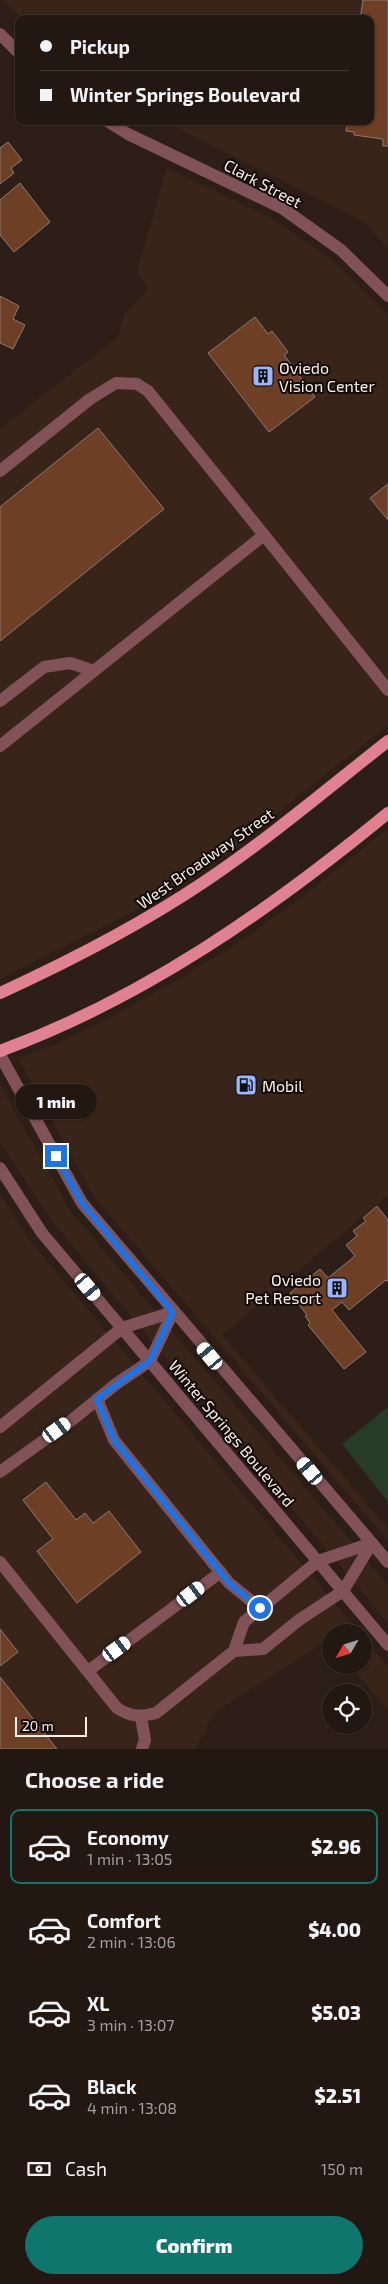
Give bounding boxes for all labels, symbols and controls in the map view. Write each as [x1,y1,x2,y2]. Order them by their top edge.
text: Pickup [70,35,130,58]
text: Winter Springs Boulevard [70,83,300,106]
street label: Clark Street [221,155,305,211]
place label: Oviedo Vision Center [279,358,375,395]
building icon: Oviedo Vision Center [251,364,275,388]
street label: West Broadway Street [133,804,277,912]
fuel station icon: Mobil [234,1073,258,1097]
place label: Mobil [262,1076,303,1095]
callout: 1 min [15,1084,97,1118]
text: 1 min [36,1092,76,1111]
route end [45,1145,67,1167]
place label: Oviedo Pet Resort [245,1270,321,1307]
car [72,1271,103,1303]
building icon: Oviedo Pet Resort [325,1276,349,1300]
car [194,1340,225,1372]
street label: Winter Springs Boulevard [165,1356,299,1510]
car [40,1415,73,1445]
car [294,1455,325,1487]
car [174,1579,207,1609]
route start [249,1597,271,1619]
north arrow [322,1624,372,1674]
map controls [322,1624,372,1734]
car [100,1634,133,1664]
button: locate [322,1684,372,1734]
scale bar [15,1714,88,1737]
text: 20 m [22,1717,54,1734]
text: Choose a ride [25,1766,164,1792]
icon: car [27,1824,72,1869]
text: Economy [87,1826,169,1849]
text: $2.96 [311,1835,361,1858]
text: 1 min · 13:05 [87,1849,172,1868]
icon: car [27,1907,72,1952]
text: Comfort [87,1909,161,1932]
text: $4.00 [308,1918,361,1941]
text: 2 min · 13:06 [87,1932,176,1951]
icon: car [27,1990,72,2035]
text: XL [87,1992,109,2015]
text: $5.03 [311,2001,361,2024]
text: 3 min · 13:07 [87,2015,175,2034]
icon: car [27,2073,72,2118]
text: Black [87,2075,137,2098]
text: $2.51 [315,2084,361,2107]
text: 4 min · 13:08 [87,2098,177,2117]
icon: cash [25,2155,53,2183]
text: Cash [65,2157,107,2180]
text: 150 m [321,2159,363,2178]
button: Confirm [25,2216,363,2274]

